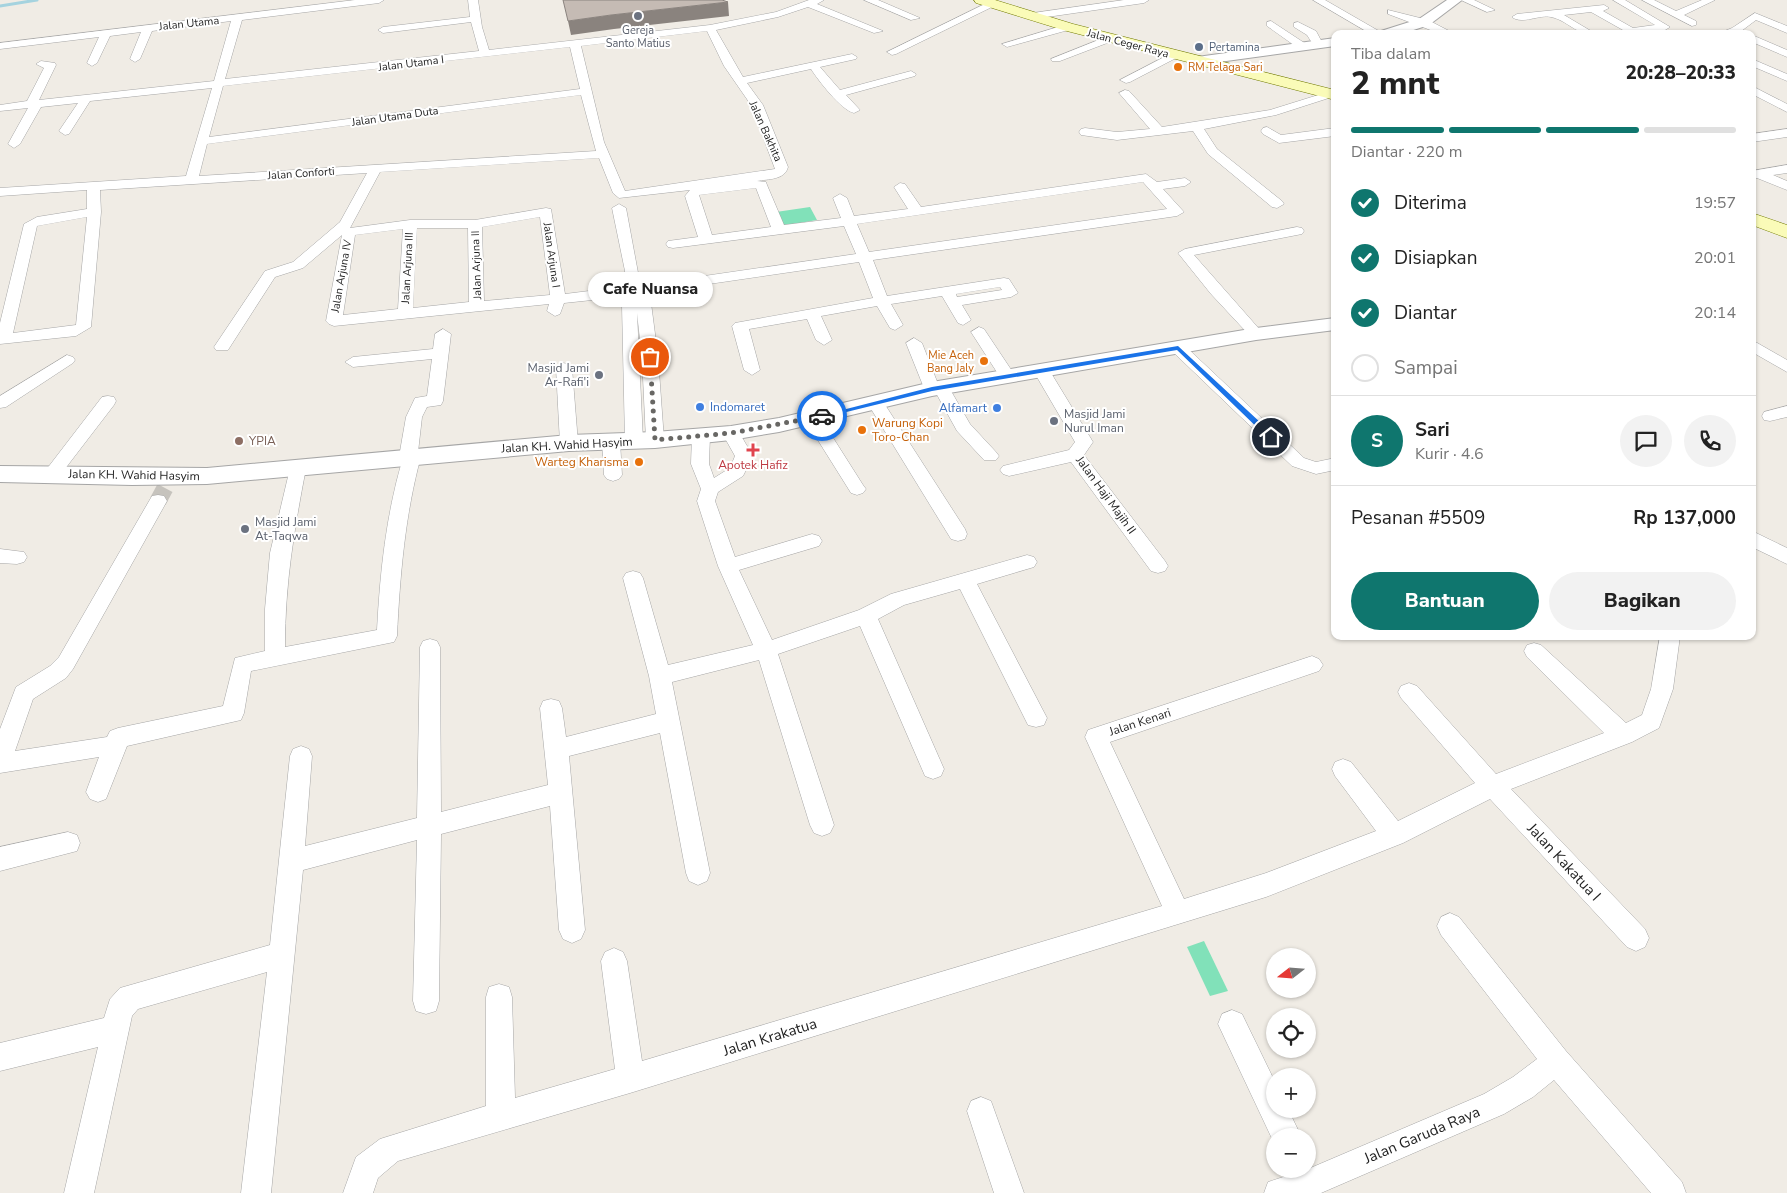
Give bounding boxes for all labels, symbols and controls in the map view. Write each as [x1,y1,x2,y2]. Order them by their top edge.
marker: Gereja Santo Matius [632,10,644,22]
street label: Jalan Utama [157,13,220,34]
place label: Gereja Santo Matius [606,23,670,51]
street label: Jalan Ceger Raya [1084,25,1171,62]
place label: Pertamina [1209,40,1260,55]
marker: Pertamina [1193,41,1205,53]
text: Tiba dalam [1351,43,1431,65]
street label: Jalan Utama I [376,52,445,75]
place label: RM Telaga Sari [1188,60,1263,75]
text: 20:28–20:33 [1625,60,1736,86]
marker: RM Telaga Sari [1172,61,1184,73]
text: 2 mnt [1351,62,1440,105]
street label: Jalan Bakhita [745,98,786,164]
street label: Jalan Utama Duta [350,103,440,130]
text: Diantar · 220 m [1351,141,1462,163]
street label: Jalan Conforti [266,164,335,183]
icon: check [1351,189,1379,217]
text: Diterima [1394,190,1467,216]
text: 19:57 [1694,192,1736,214]
street label: Jalan Arjuna I [539,220,564,289]
street label: Jalan Arjuna II [468,230,485,301]
street label: Jalan Arjuna III [398,232,417,305]
street label: Jalan Arjuna IV [328,238,355,315]
icon: check [1351,244,1379,272]
text: Disiapkan [1394,245,1477,271]
text: 20:01 [1694,247,1736,269]
callout: Cafe Nuansa [588,272,712,307]
text: Cafe Nuansa [603,278,698,300]
icon: check [1351,299,1379,327]
text: Diantar [1394,300,1457,326]
text: 20:14 [1694,302,1736,324]
pin [629,336,671,378]
icon: bag [636,343,664,371]
place label: Mie Aceh Bang Jaly [927,348,974,376]
marker: Mie Aceh Bang Jaly [978,355,990,367]
text: Sampai [1394,355,1458,381]
place label: Masjid Jami Ar-Rafi'i [528,360,589,390]
marker: Masjid Jami Ar-Rafi'i [593,369,605,381]
courier [797,391,847,441]
place label: Indomaret [710,399,766,415]
place label: Alfamart [939,400,988,416]
marker: Indomaret [694,401,706,413]
icon: car [808,402,836,430]
marker: Alfamart [991,402,1003,414]
place label: Masjid Jami Nurul Iman [1064,406,1125,436]
place label: Warung Kopi Toro-Chan [872,415,943,445]
marker: Masjid Jami Nurul Iman [1048,415,1060,427]
button: chat [1620,415,1672,467]
button: phone [1684,415,1736,467]
pin [1250,416,1292,458]
text: Sari [1415,417,1450,443]
icon: home [1257,423,1285,451]
marker: Warung Kopi Toro-Chan [856,424,868,436]
text: S [1371,428,1383,454]
place label: YPIA [248,433,276,449]
street label: Jalan KH. Wahid Hasyim [500,434,633,456]
marker: YPIA [233,435,245,447]
text: Kurir · 4.6 [1415,443,1484,465]
marker: Apotek Hafiz [747,444,759,456]
street label: Jalan Haji Majih II [1072,452,1140,537]
place label: Warteg Kharisma [535,454,629,470]
marker: Warteg Kharisma [633,456,645,468]
place label: Apotek Hafiz [718,457,788,473]
street label: Jalan KH. Wahid Hasyim [67,466,200,484]
text: Pesanan #5509 [1351,505,1485,531]
text: Rp 137,000 [1633,505,1736,531]
place label: Masjid Jami At-Taqwa [255,514,316,544]
marker: Masjid Jami At-Taqwa [239,523,251,535]
button: Bantuan [1351,572,1539,630]
button: Bagikan [1549,572,1736,630]
street label: Jalan Kenari [1106,704,1173,740]
street label: Jalan Kakatua I [1522,818,1605,905]
north arrow [1266,948,1316,998]
map controls [1266,948,1316,1178]
button: locate [1266,1008,1316,1058]
street label: Jalan Krakatua [720,1013,819,1061]
button: + [1266,1068,1316,1118]
street label: Jalan Garuda Raya [1360,1102,1483,1169]
button: − [1266,1128,1316,1178]

